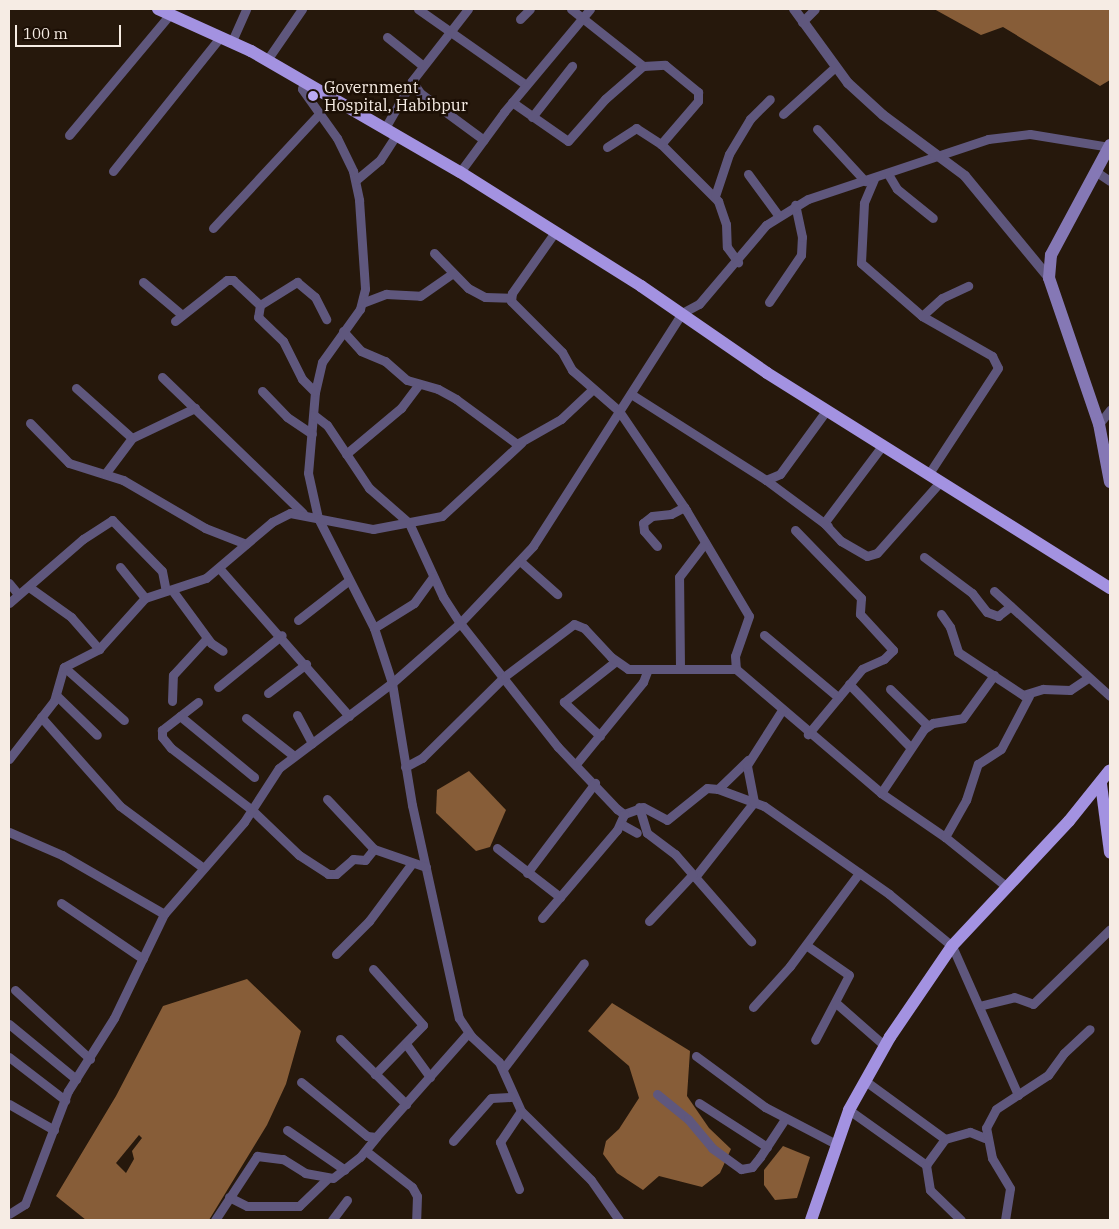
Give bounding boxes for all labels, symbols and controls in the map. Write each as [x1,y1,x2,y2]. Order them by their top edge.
scale bar [18,15,124,47]
text: 100 m [23,24,68,43]
place label: Government Hospital, Habibpur [324,77,468,115]
marker: Government Hospital, Habibpur [306,89,320,103]

